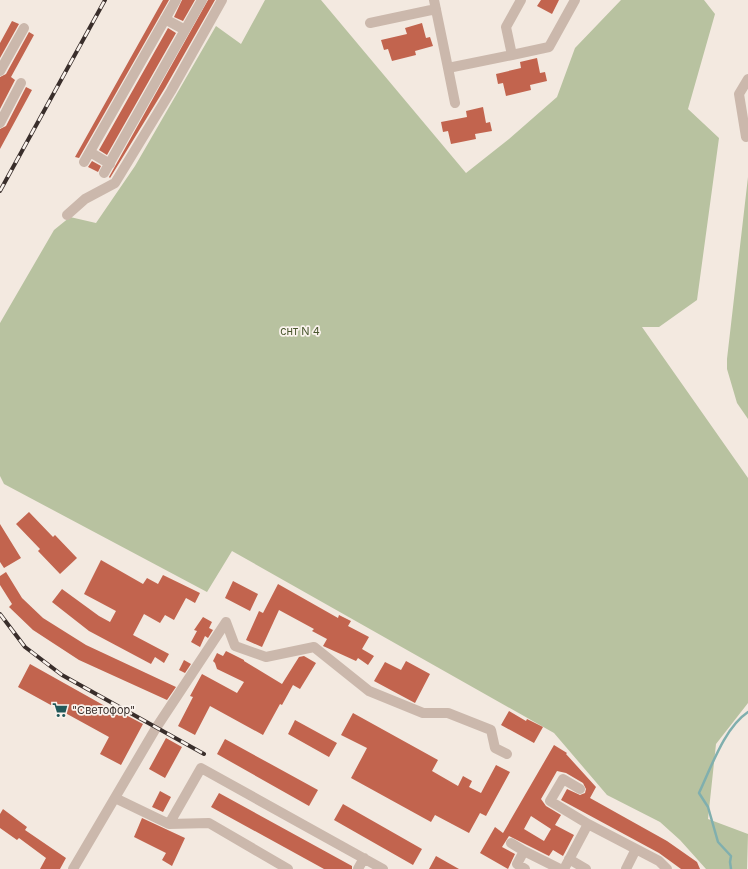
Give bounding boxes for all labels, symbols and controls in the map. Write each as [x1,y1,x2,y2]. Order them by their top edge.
park label: снт N 4 [280,324,320,338]
supermarket icon: "Светофор" [51,701,69,719]
place label: "Светофор" [72,703,135,717]

